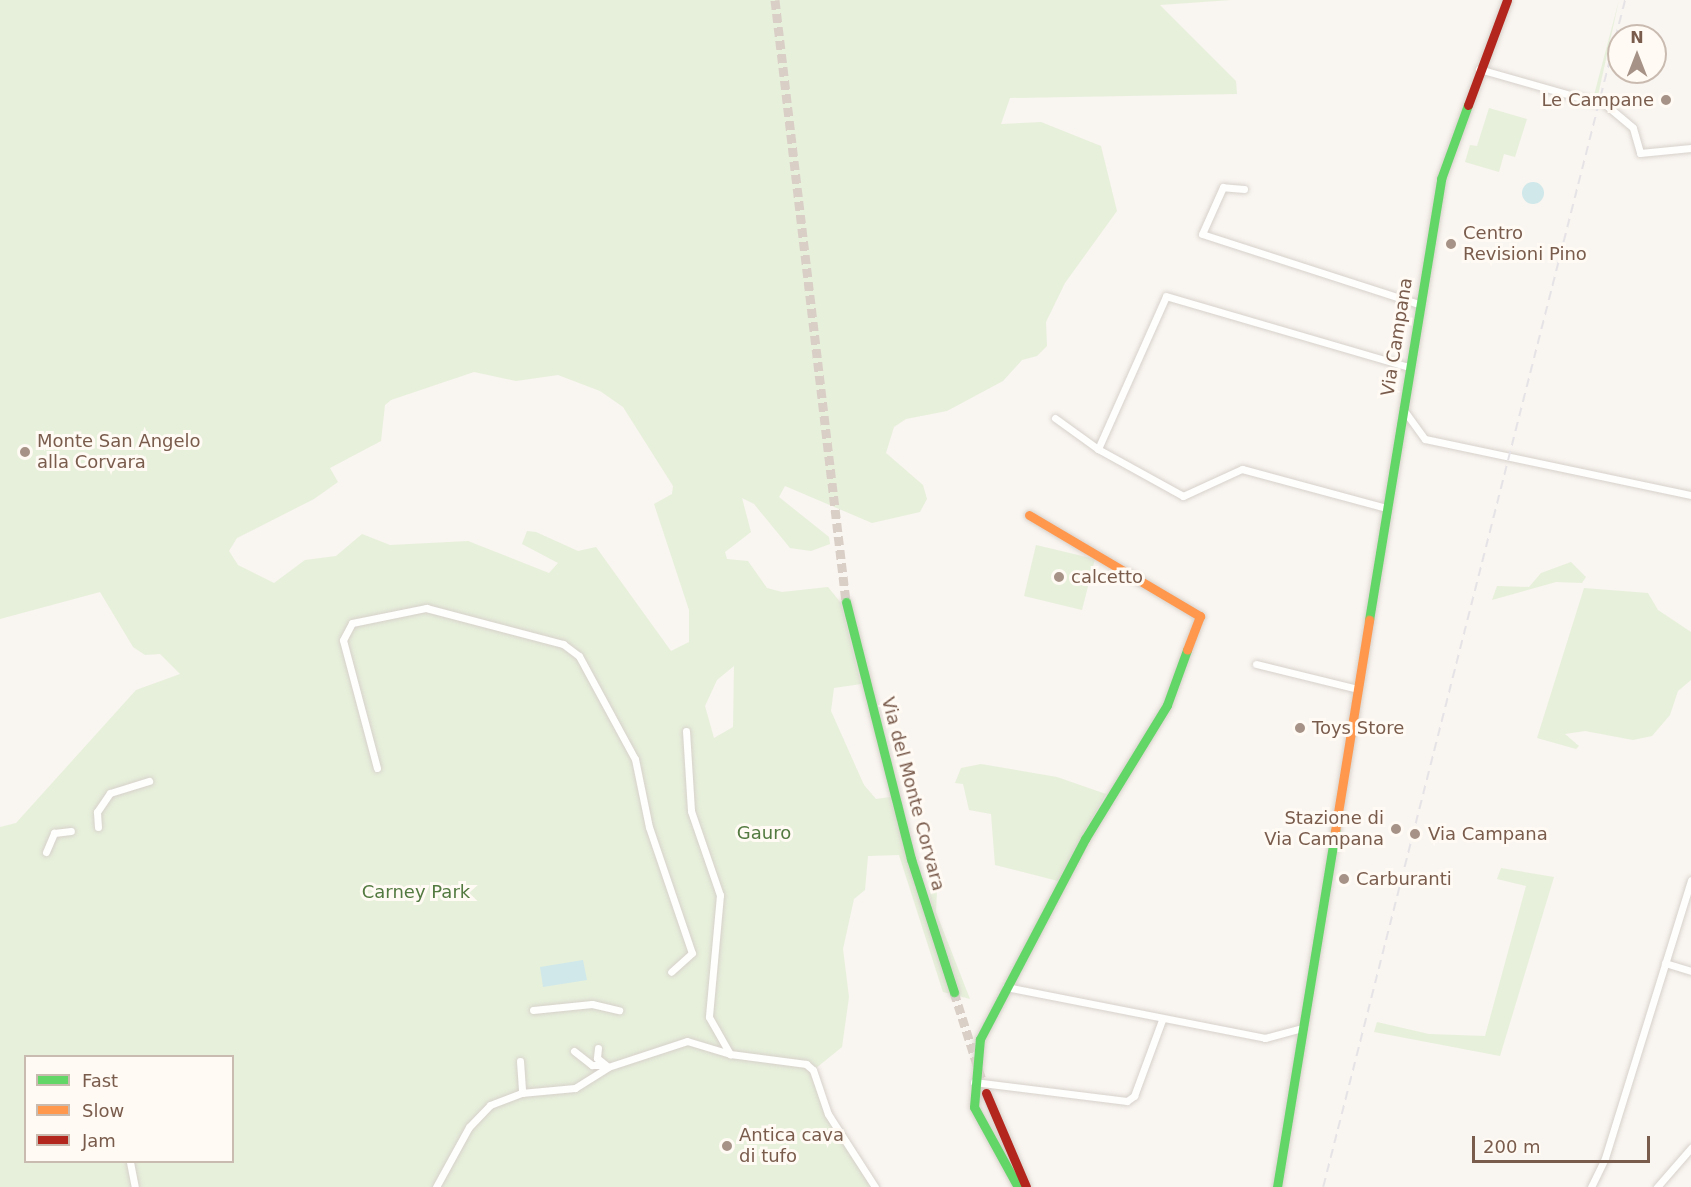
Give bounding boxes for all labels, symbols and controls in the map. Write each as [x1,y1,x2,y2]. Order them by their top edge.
north arrow [1607,24,1667,84]
text: N [1630,28,1644,47]
place label: Le Campane [1541,89,1654,111]
marker: Le Campane [1659,93,1673,107]
place label: Centro Revisioni Pino [1463,223,1587,266]
marker: Centro Revisioni Pino [1444,237,1458,251]
street label: Via Campana [1377,276,1417,398]
place label: Monte San Angelo alla Corvara [37,431,201,474]
marker: Monte San Angelo alla Corvara [18,445,32,459]
place label: calcetto [1071,566,1143,588]
marker: calcetto [1052,570,1066,584]
street label: Via del Monte Corvara [877,695,949,893]
place label: Toys Store [1312,717,1404,739]
marker: Toys Store [1293,721,1307,735]
place label: Stazione di Via Campana [1264,808,1384,850]
park label: Gauro [737,822,791,844]
marker: Stazione di Via Campana [1389,822,1403,836]
place label: Via Campana [1428,823,1548,845]
marker: Via Campana [1406,825,1424,843]
place label: Carburanti [1356,868,1452,890]
marker: Carburanti [1337,872,1351,886]
park label: Carney Park [362,881,470,903]
legend [24,1055,234,1163]
text: Fast [82,1070,118,1091]
text: Slow [82,1100,124,1121]
scale bar [1475,1124,1654,1162]
place label: Antica cava di tufo [739,1125,844,1168]
text: Jam [82,1130,116,1151]
text: 200 m [1483,1136,1541,1157]
marker: Antica cava di tufo [720,1139,734,1153]

